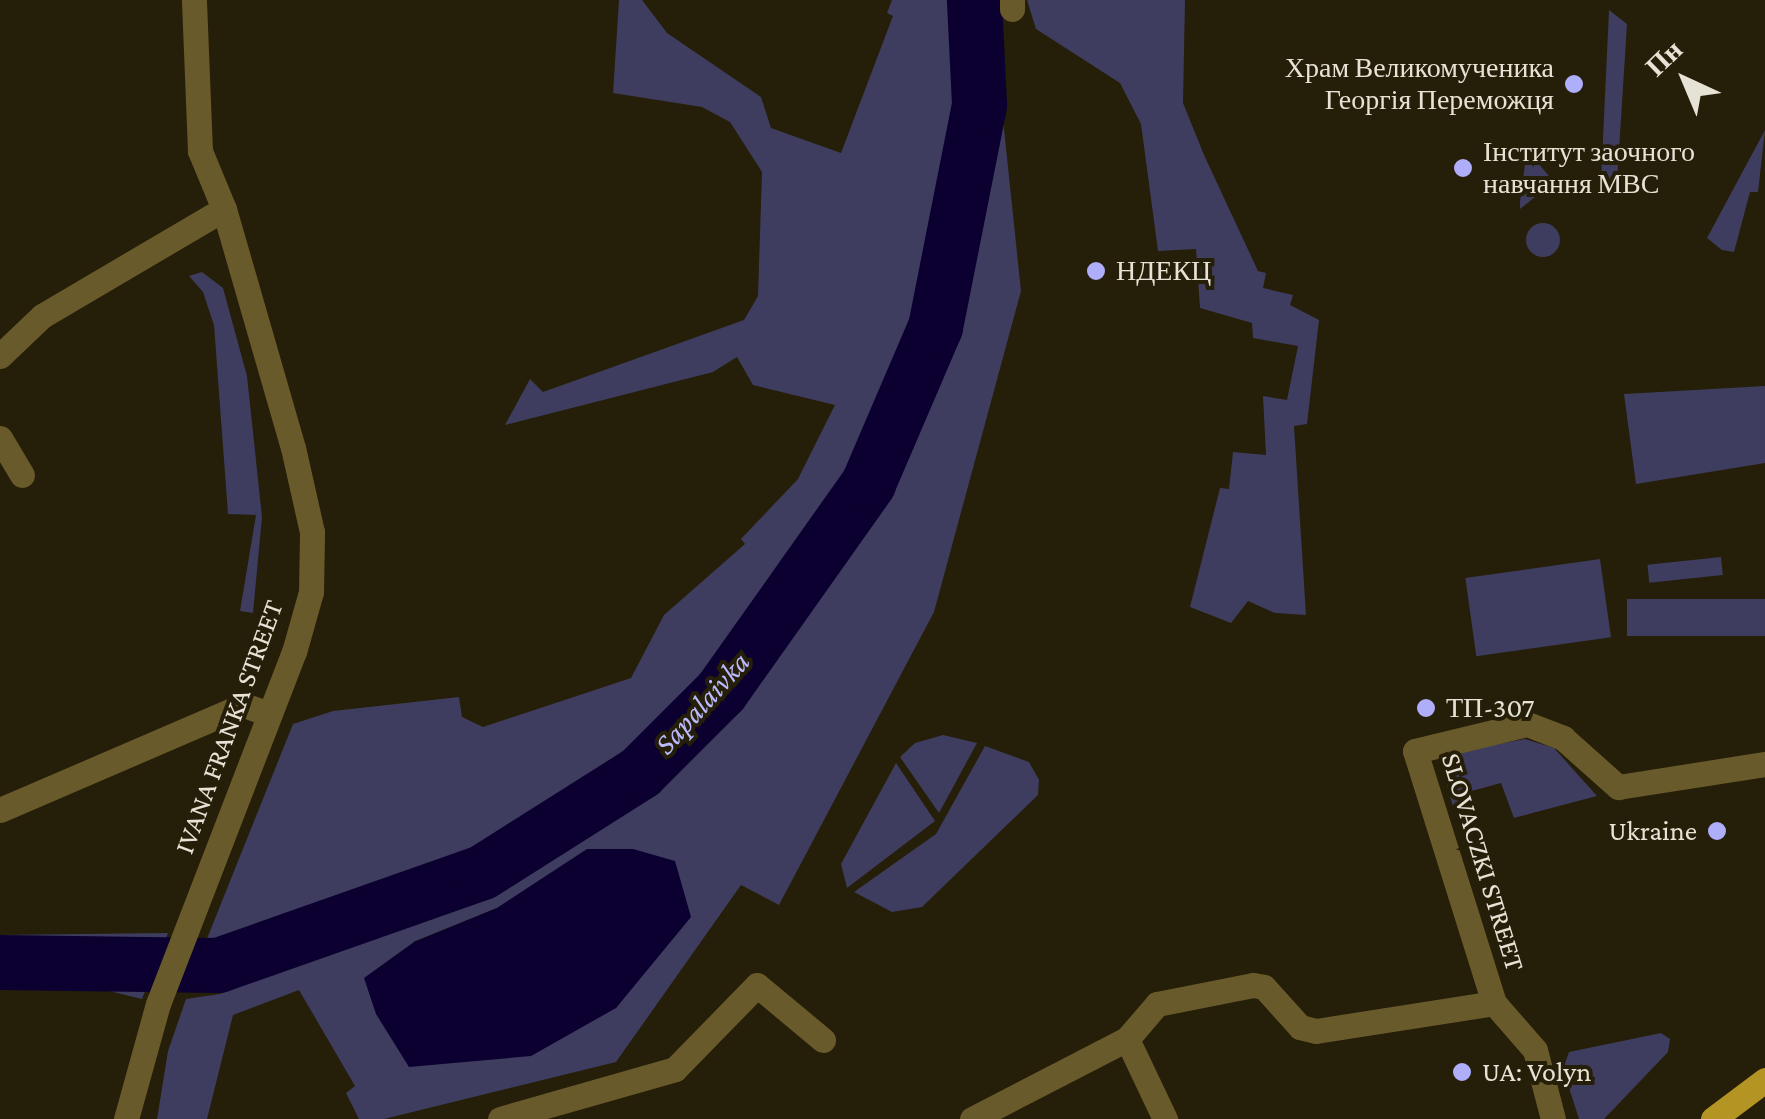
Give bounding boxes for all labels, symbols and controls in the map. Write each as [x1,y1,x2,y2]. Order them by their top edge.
north arrow [1635,30,1735,130]
text: Пн [1639,34,1688,82]
place label: Храм Великомученика Георгія Переможця [1285,51,1554,117]
marker: Храм Великомученика Георгія Переможця [1563,73,1585,95]
place label: Інститут заочного навчання МВС [1483,135,1695,201]
marker: Інститут заочного навчання МВС [1452,157,1474,179]
place label: НДЕКЦ [1116,254,1211,288]
marker: НДЕКЦ [1085,260,1107,282]
street label: IVANA FRANKA STREET [167,595,291,859]
water label: Sapalaivka [647,644,757,762]
place label: ТП-307 [1446,691,1534,725]
marker: ТП-307 [1415,697,1437,719]
street label: SLOVACZKI STREET [1434,749,1532,975]
place label: Ukraine [1608,814,1697,848]
marker: Ukraine [1706,820,1728,842]
place label: UA: Volyn [1482,1055,1591,1089]
marker: UA: Volyn [1451,1061,1473,1083]

